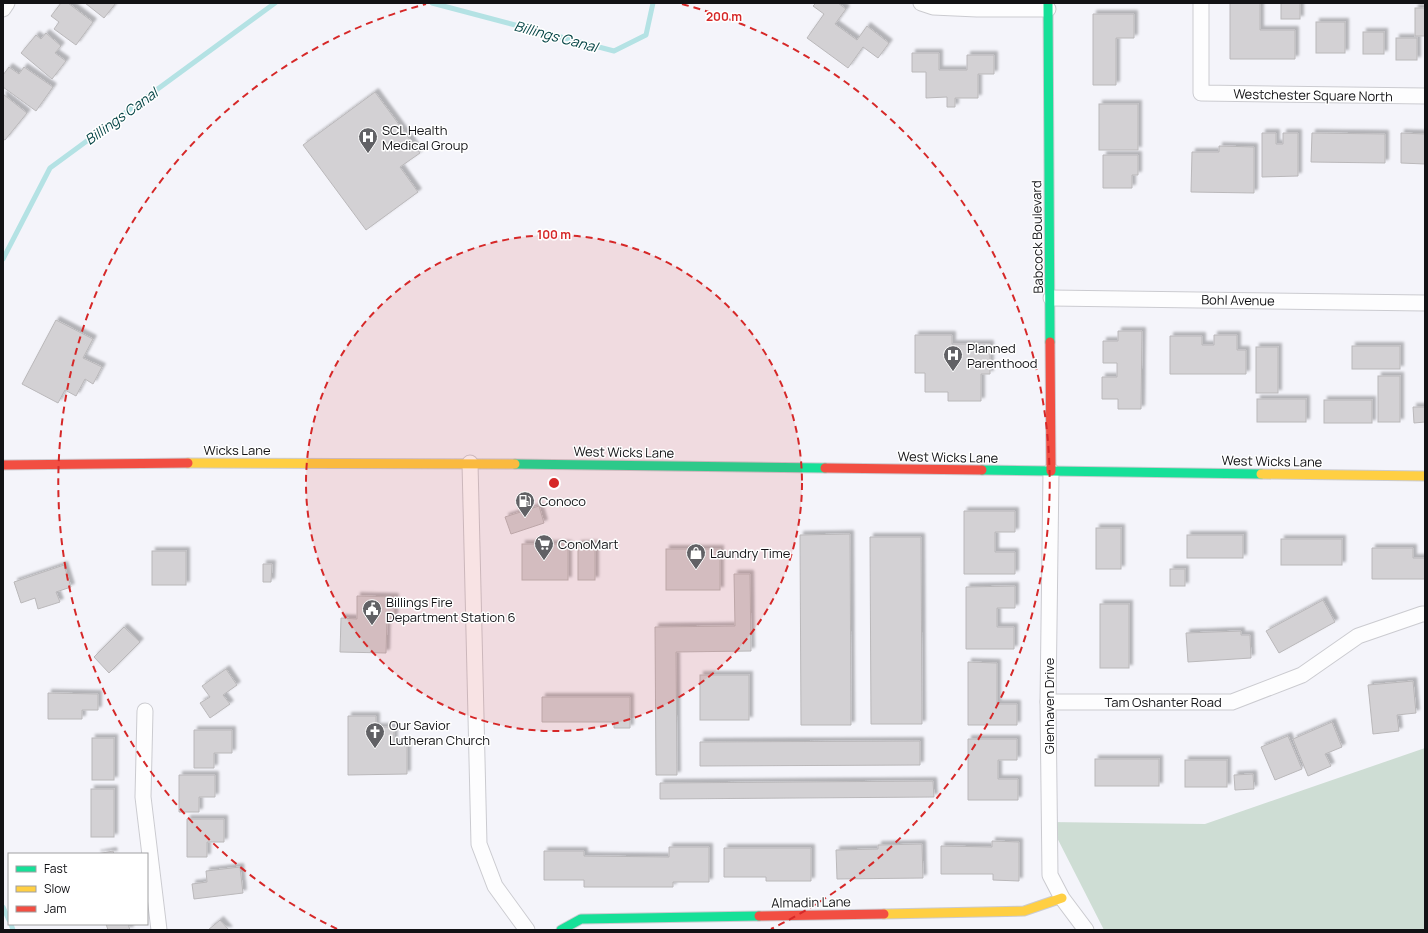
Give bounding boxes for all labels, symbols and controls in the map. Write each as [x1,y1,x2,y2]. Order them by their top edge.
text: 200 m [706,8,742,25]
water label: Billings Canal [512,16,601,57]
water label: Billings Canal [81,82,163,149]
street label: Westchester Square North [1233,85,1393,105]
place label: SCL Health Medical Group [382,121,468,154]
hospital icon: SCL Health Medical Group [357,126,379,154]
street label: Babcock Boulevard [1027,180,1047,294]
text: 100 m [537,226,571,243]
street label: Bohl Avenue [1201,290,1275,310]
place label: Planned Parenthood [967,339,1037,372]
hospital icon: Planned Parenthood [942,344,964,372]
street label: Wicks Lane [203,441,271,459]
street label: West Wicks Lane [574,442,675,462]
street label: West Wicks Lane [898,447,999,467]
street label: West Wicks Lane [1222,451,1323,471]
centre of rings [547,476,561,490]
fuel station icon: Conoco [514,490,536,518]
place label: Conoco [539,492,586,510]
supermarket icon: ConoMart [533,533,555,561]
place label: ConoMart [558,535,618,553]
shop icon: Laundry Time [685,542,707,570]
place label: Laundry Time [710,544,791,562]
place label: Billings Fire Department Station 6 [386,593,516,626]
public building icon: Billings Fire Department Station 6 [361,598,383,626]
street label: Glenhaven Drive [1040,657,1058,754]
street label: Tam Oshanter Road [1104,693,1222,711]
place label: Our Savior Lutheran Church [389,716,490,749]
church icon: Our Savior Lutheran Church [364,721,386,749]
legend [8,853,148,925]
text: Fast [44,860,68,877]
text: Slow [44,880,70,897]
street label: Almadin Lane [771,892,851,912]
text: Jam [44,900,66,917]

